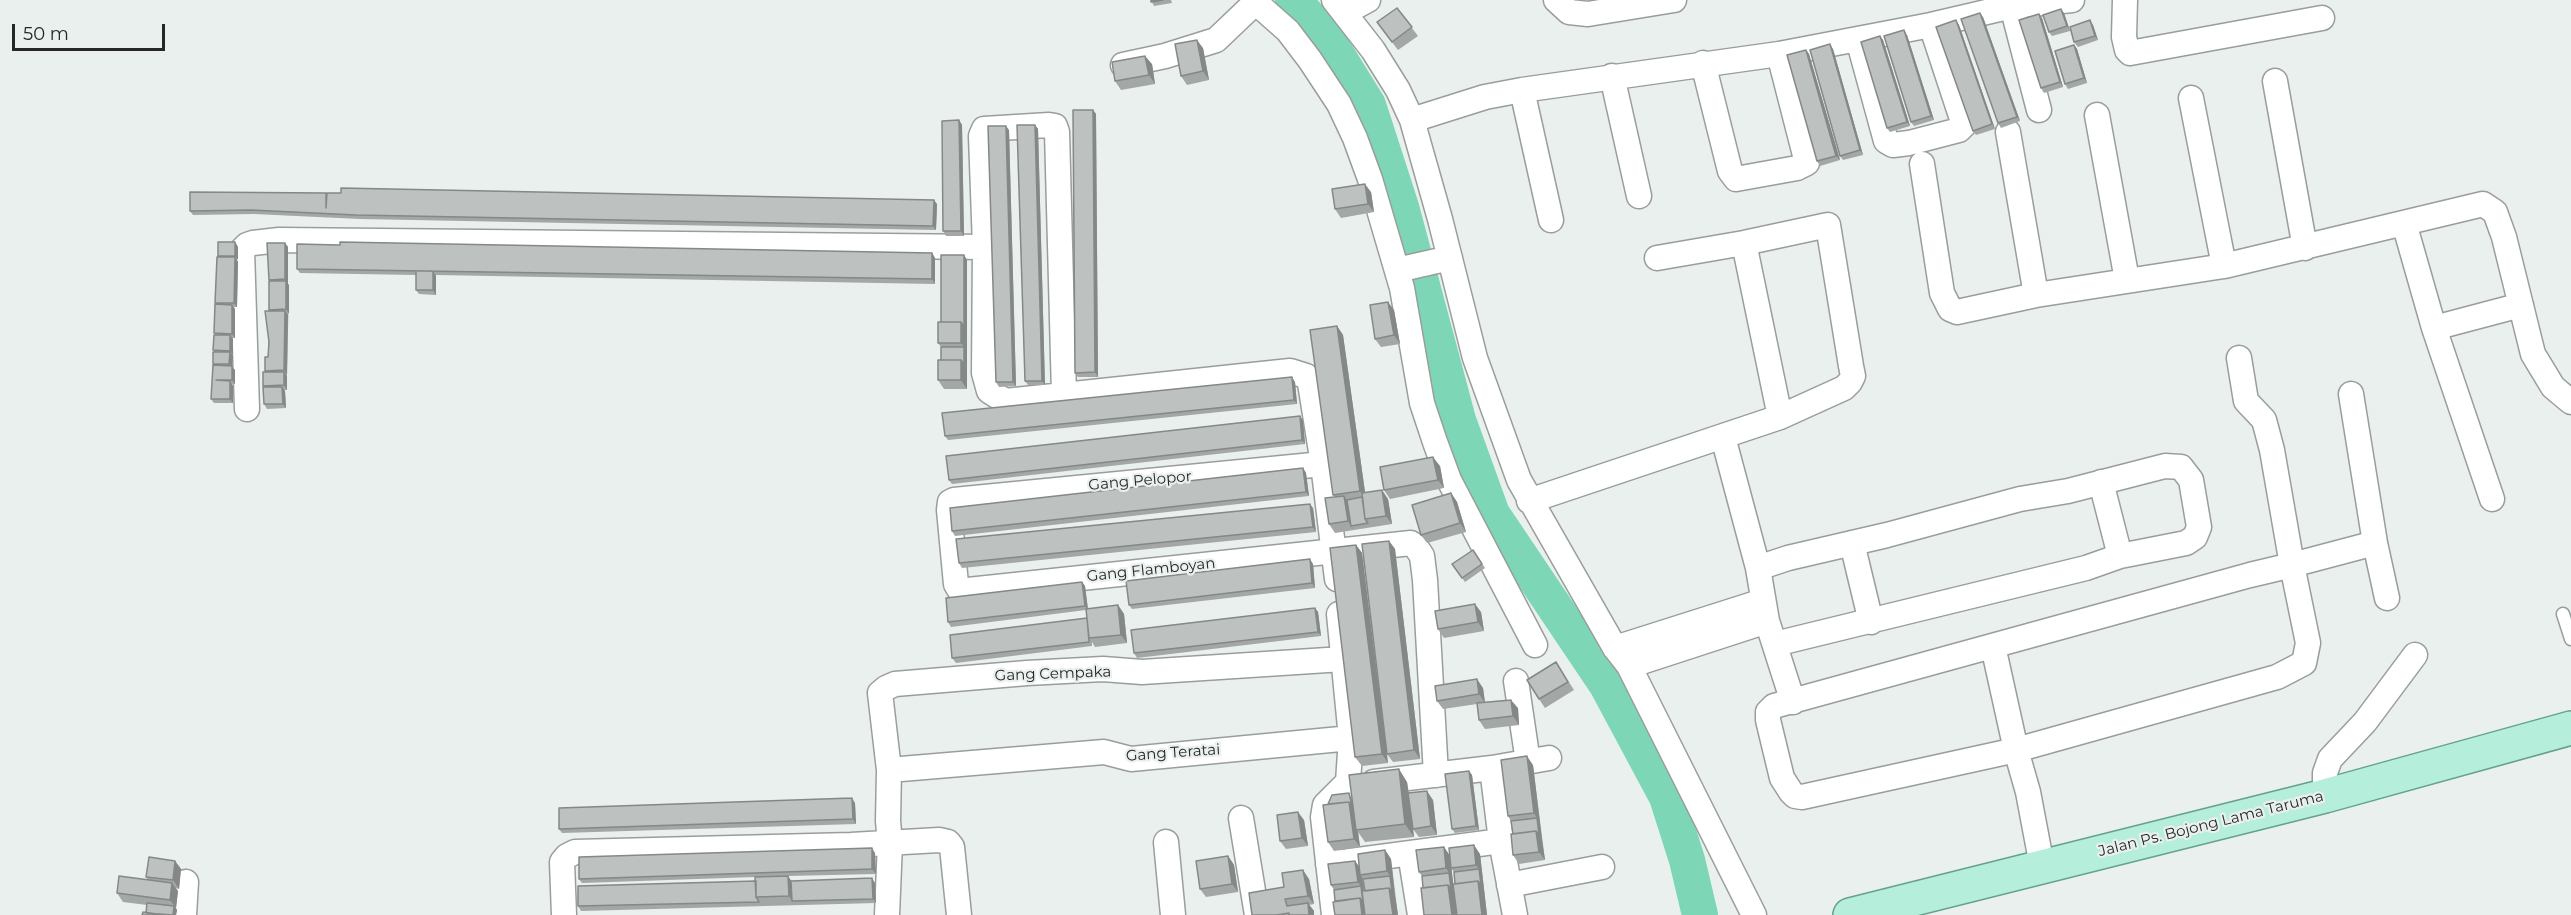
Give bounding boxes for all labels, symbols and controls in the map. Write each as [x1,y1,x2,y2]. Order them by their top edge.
scale bar [15,12,168,50]
text: 50 m [23,23,69,45]
street label: Gang Pelopor [1088,468,1192,494]
street label: Gang Flamboyan [1086,554,1216,586]
street label: Gang Cempaka [994,663,1112,685]
street label: Gang Teratai [1125,741,1221,765]
street label: Jalan Ps. Bojong Lama Taruma [2097,787,2325,861]

